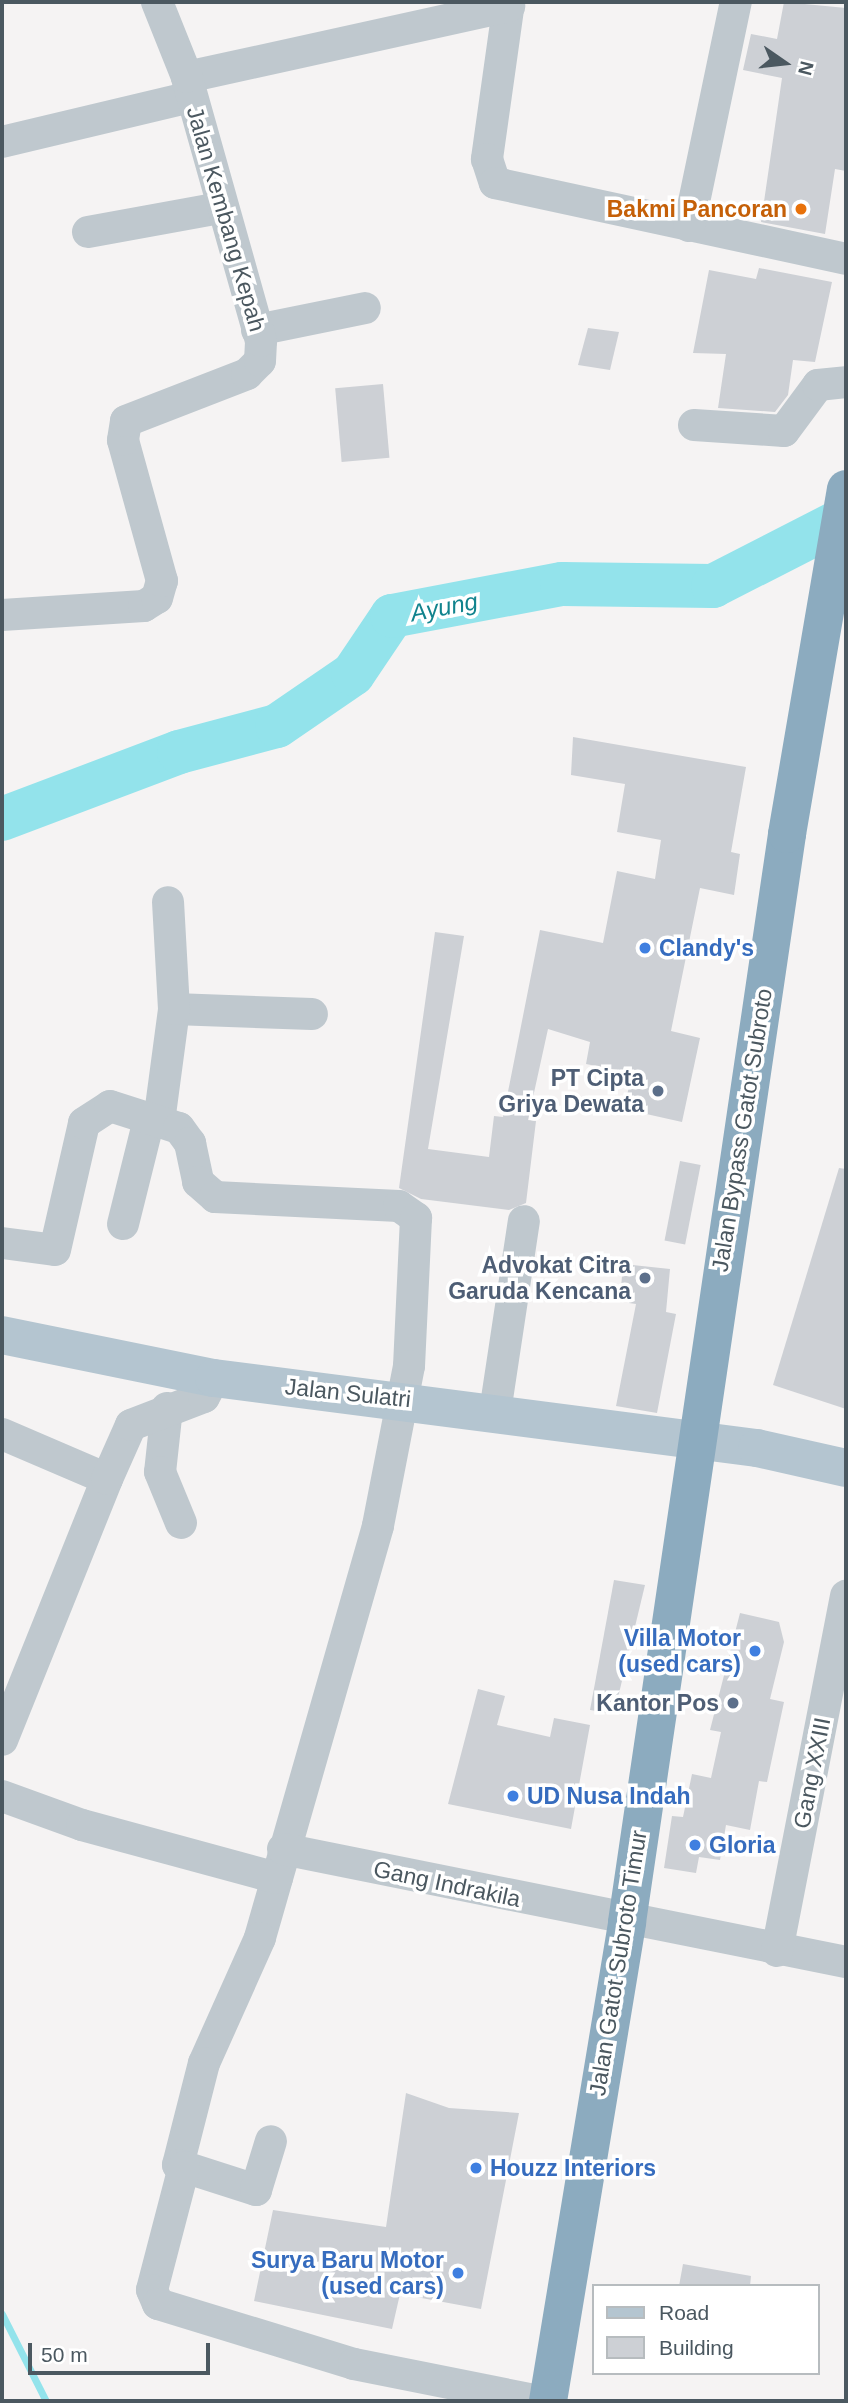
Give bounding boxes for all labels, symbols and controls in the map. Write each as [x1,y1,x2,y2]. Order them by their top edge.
north arrow [750,28,820,98]
text: N [794,59,818,77]
street label: Jalan Kembang Kepah [181,103,271,335]
place label: Bakmi Pancoran [607,195,787,223]
marker: Bakmi Pancoran [793,201,809,217]
water label: Ayung [408,586,480,628]
place label: Clandy's [659,934,754,962]
marker: Clandy's [637,940,653,956]
street label: Jalan Bypass Gatot Subroto [706,986,778,1274]
place label: PT Cipta Griya Dewata [498,1064,644,1118]
marker: PT Cipta Griya Dewata [650,1083,666,1099]
place label: Advokat Citra Garuda Kencana [448,1251,631,1305]
marker: Advokat Citra Garuda Kencana [637,1270,653,1286]
street label: Jalan Sulatri [284,1373,412,1413]
place label: Villa Motor (used cars) [618,1624,741,1678]
marker: Villa Motor (used cars) [747,1643,763,1659]
place label: Kantor Pos [596,1689,719,1717]
marker: Kantor Pos [725,1695,741,1711]
street label: Gang XXIII [788,1715,836,1831]
place label: UD Nusa Indah [527,1782,691,1810]
marker: UD Nusa Indah [505,1788,521,1804]
street label: Jalan Gatot Subroto Timur [583,1828,653,2098]
place label: Gloria [709,1831,775,1859]
marker: Gloria [687,1837,703,1853]
street label: Gang Indrakila [371,1855,523,1913]
place label: Houzz Interiors [490,2154,656,2182]
marker: Houzz Interiors [468,2160,484,2176]
place label: Surya Baru Motor (used cars) [251,2246,444,2300]
marker: Surya Baru Motor (used cars) [450,2265,466,2281]
legend [592,2284,820,2375]
text: Road [659,2301,709,2324]
scale bar [32,2330,214,2374]
text: Building [659,2336,734,2359]
text: 50 m [41,2343,88,2366]

